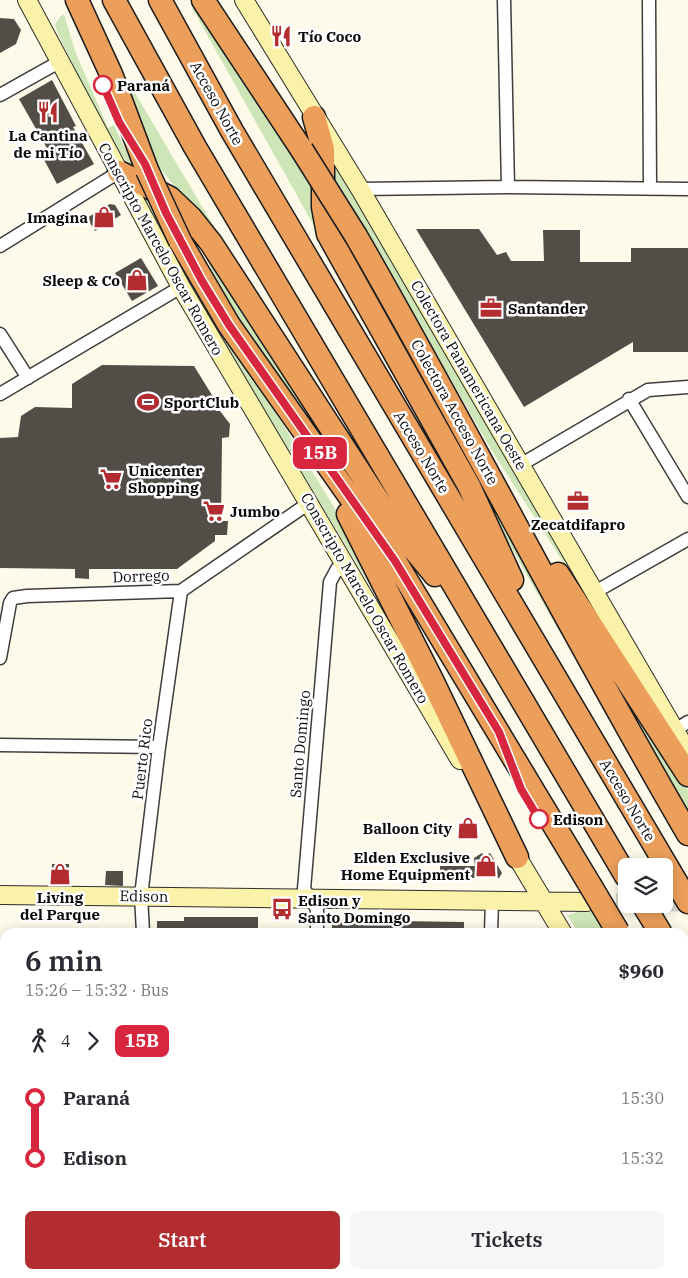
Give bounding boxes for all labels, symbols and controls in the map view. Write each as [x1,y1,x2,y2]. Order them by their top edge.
restaurant icon: Tío Coco [268,23,294,49]
place label: Tío Coco [298,27,362,46]
street label: Acceso Norte [186,58,248,148]
marker: Paraná [93,75,113,95]
place label: Paraná [117,76,170,95]
restaurant icon: La Cantina de mi Tío [35,99,61,125]
place label: La Cantina de mi Tío [8,126,88,162]
street label: Conscripto Marcelo Oscar Romero [94,139,228,359]
shop icon: Imagina [91,204,117,230]
place label: Imagina [27,208,88,227]
shop icon: Sleep & Co [124,267,150,293]
place label: Sleep & Co [42,271,120,290]
street label: Colectora Panamericana Oeste [407,277,531,473]
office icon: Santander [478,295,504,321]
place label: Santander [508,299,586,318]
street label: Colectora Acceso Norte [408,336,502,488]
sports icon: SportClub [135,389,161,415]
place label: SportClub [164,393,239,412]
street label: Acceso Norte [390,408,454,496]
line badge: 15B [291,437,349,469]
text: 15B [303,441,337,464]
place label: Unicenter Shopping [128,461,203,497]
supermarket icon: Unicenter Shopping [98,466,124,492]
office icon: Zecatdifapro [565,488,591,514]
street label: Conscripto Marcelo Oscar Romero [297,489,433,707]
supermarket icon: Jumbo [201,498,227,524]
place label: Jumbo [230,502,280,521]
place label: Zecatdifapro [531,515,626,534]
street label: Dorrego [112,566,170,586]
street label: Santo Domingo [286,689,314,799]
street label: Puerto Rico [128,717,156,801]
street label: Acceso Norte [596,755,660,845]
marker: Edison [529,809,549,829]
place label: Edison [553,810,604,829]
shop icon: Balloon City [455,815,481,841]
place label: Balloon City [363,819,452,838]
place label: Elden Exclusive Home Equipment [341,848,470,884]
shop icon: Elden Exclusive Home Equipment [473,853,499,879]
map controls [618,858,673,913]
button: layers [618,858,673,913]
shop icon: Living del Parque [47,861,73,887]
street label: Edison [119,886,169,906]
place label: Living del Parque [20,888,100,924]
place label: Edison y Santo Domingo [298,891,411,927]
bus stop icon: Edison y Santo Domingo [269,896,295,922]
text: 6 min [25,942,103,979]
text: $960 [618,959,664,983]
text: 15:26 – 15:32 · Bus [25,980,169,1000]
icon: walk [25,1027,53,1055]
icon: forward [79,1027,107,1055]
text: 15B [125,1029,159,1052]
text: 4 [61,1031,71,1051]
text: Paraná [63,1086,130,1110]
text: 15:30 [621,1088,664,1108]
text: Edison [63,1146,127,1170]
text: 15:32 [621,1148,664,1168]
button: Start [25,1211,340,1269]
button: Tickets [350,1211,664,1269]

